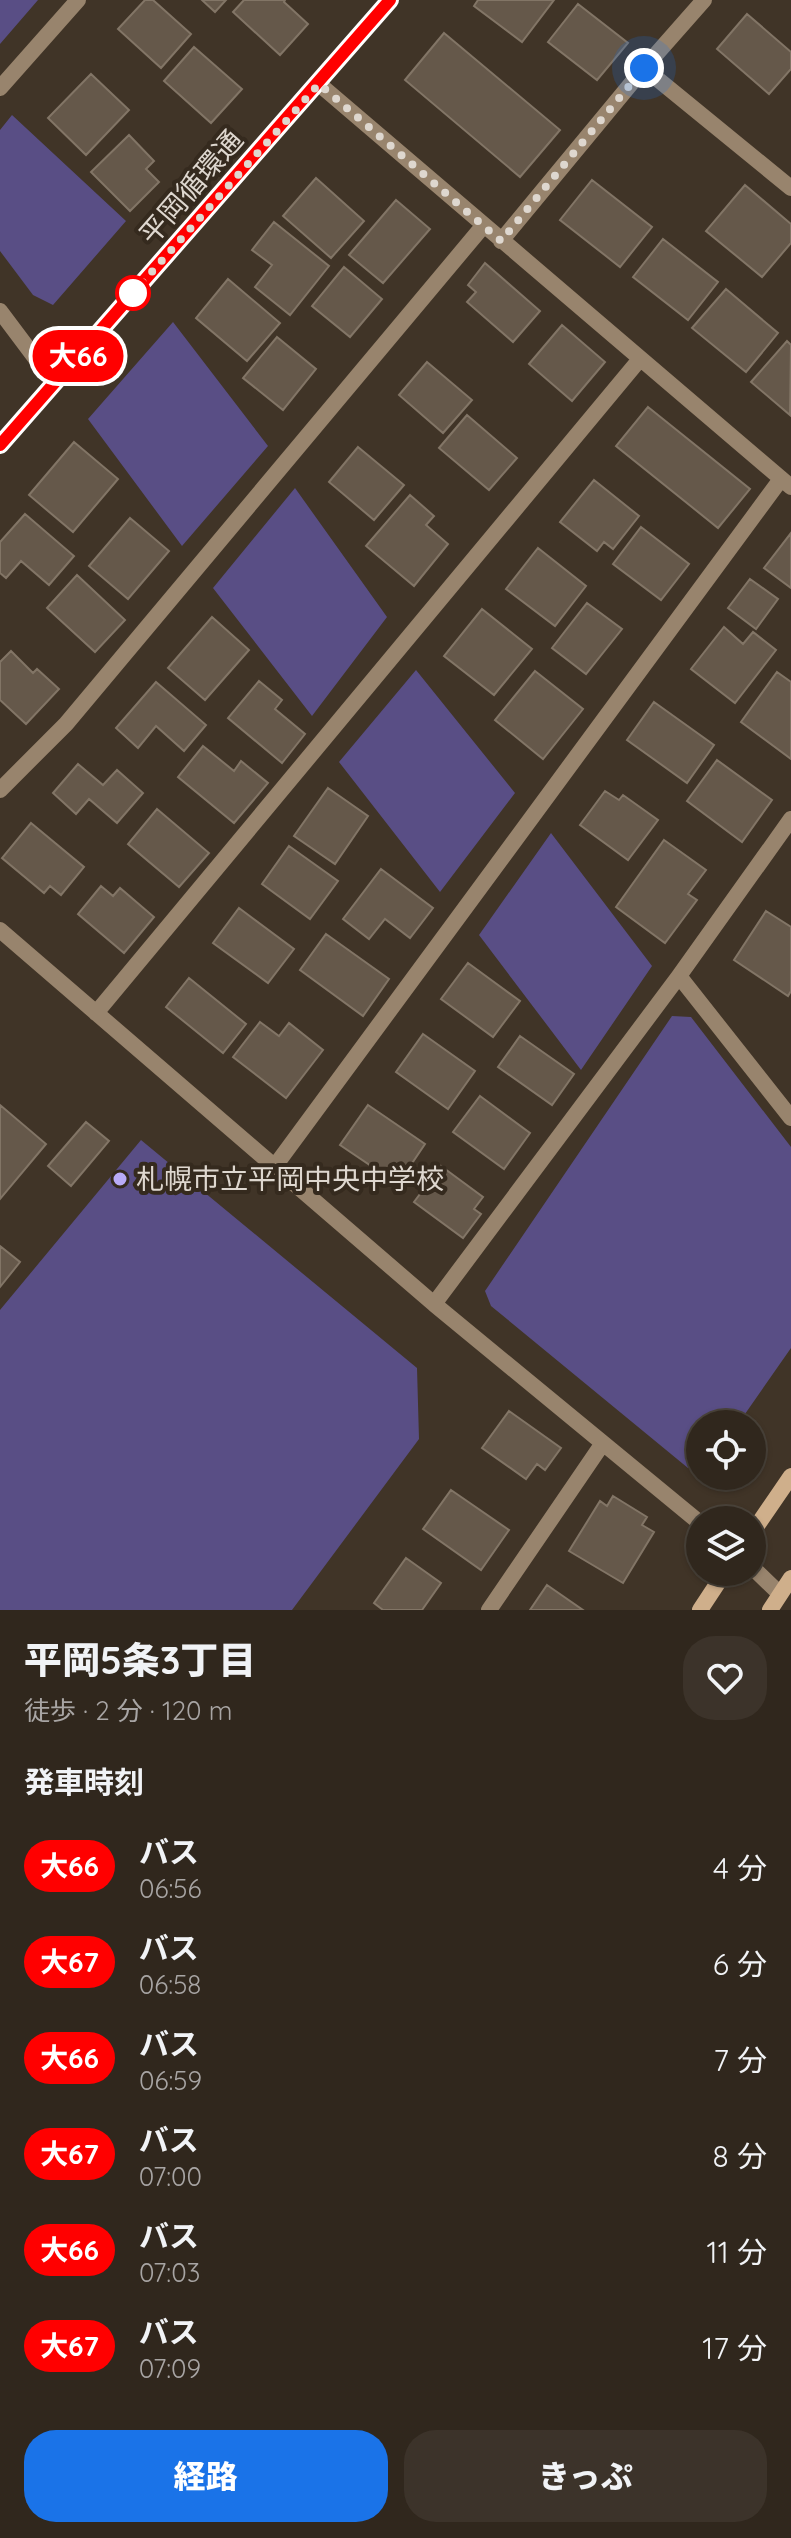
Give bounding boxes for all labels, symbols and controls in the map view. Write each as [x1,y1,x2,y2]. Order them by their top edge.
your location [624,48,664,88]
street label: 平岡循環通 [131,122,250,251]
unlabelled marker [116,276,150,310]
line badge: 大66 [32,330,124,382]
text: 大66 [49,338,107,373]
place label: 札幌市立平岡中央中学校 [136,1161,444,1196]
marker: 札幌市立平岡中央中学校 [111,1170,129,1188]
map controls [686,1410,766,1586]
button: locate [686,1410,766,1490]
button: layers [686,1506,766,1586]
text: 平岡5条3丁目 [24,1636,256,1684]
button: heart [683,1636,767,1720]
text: 徒歩 · 2 分 · 120 m [24,1694,232,1727]
text: 発車時刻 [24,1763,144,1801]
text: バス [139,1833,199,1871]
text: 大66 [40,1848,99,1883]
text: 4 分 [713,1849,767,1887]
text: 06:56 [139,1872,201,1905]
text: バス [139,1929,199,1967]
text: 大67 [40,1944,99,1979]
text: 6 分 [713,1945,767,1983]
text: 06:58 [139,1968,201,2001]
text: バス [139,2025,199,2063]
text: 大66 [40,2040,99,2075]
text: 7 分 [713,2041,767,2079]
text: 06:59 [139,2064,202,2097]
text: バス [139,2121,199,2159]
text: 大67 [40,2136,99,2171]
text: 8 分 [713,2137,767,2175]
text: 07:00 [139,2160,202,2193]
text: バス [139,2217,199,2255]
text: 大66 [40,2232,99,2267]
text: 11 分 [707,2233,767,2271]
text: 07:03 [139,2256,200,2289]
text: バス [139,2313,199,2351]
text: 大67 [40,2328,99,2363]
text: 17 分 [702,2329,767,2367]
text: 07:09 [139,2352,201,2385]
button: 経路 [24,2430,388,2522]
button: きっぷ [404,2430,767,2522]

